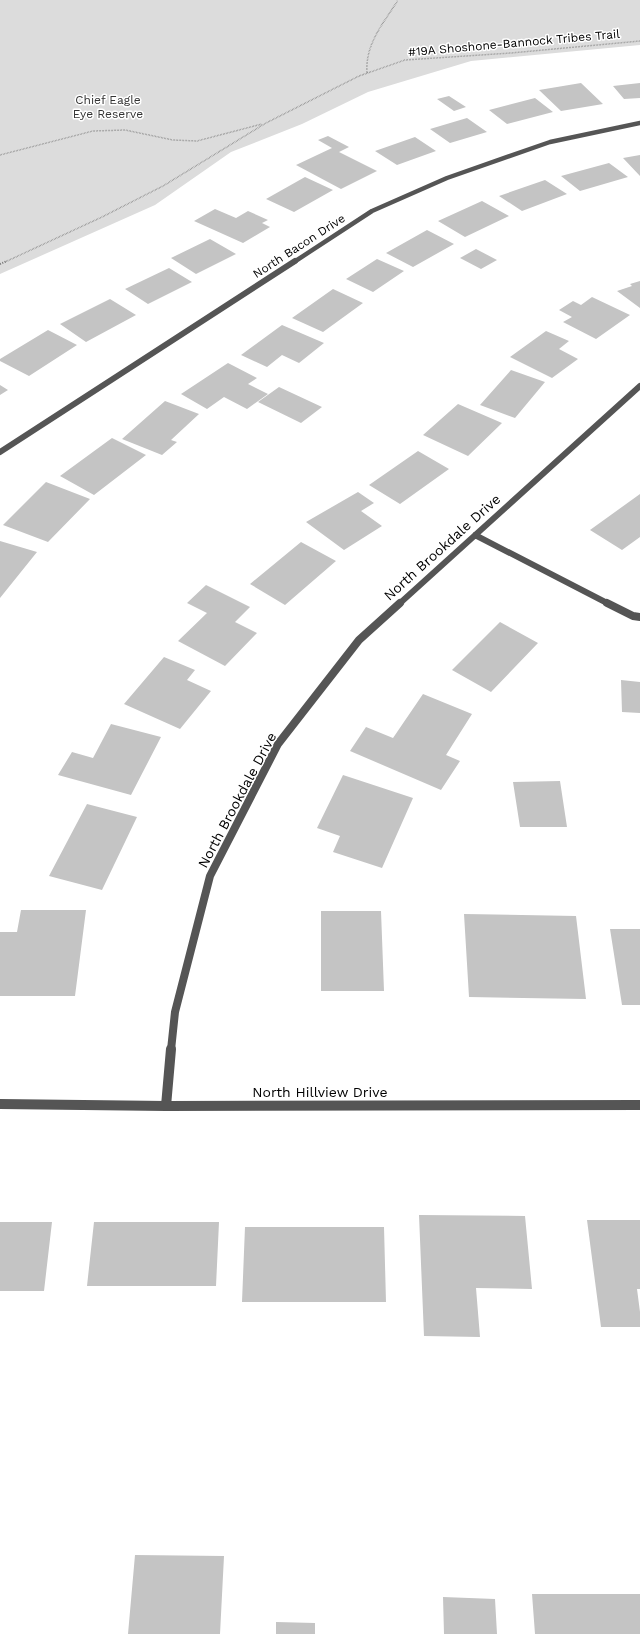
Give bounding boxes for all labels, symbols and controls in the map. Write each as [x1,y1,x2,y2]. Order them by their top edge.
street label: #19A Shoshone-Bannock Tribes Trail [408,27,621,59]
park label: Chief Eagle Eye Reserve [73,93,143,121]
street label: North Bacon Drive [250,211,348,281]
street label: North Brookdale Drive [381,491,503,603]
street label: North Brookdale Drive [195,730,279,870]
street label: North Hillview Drive [252,1084,388,1100]

